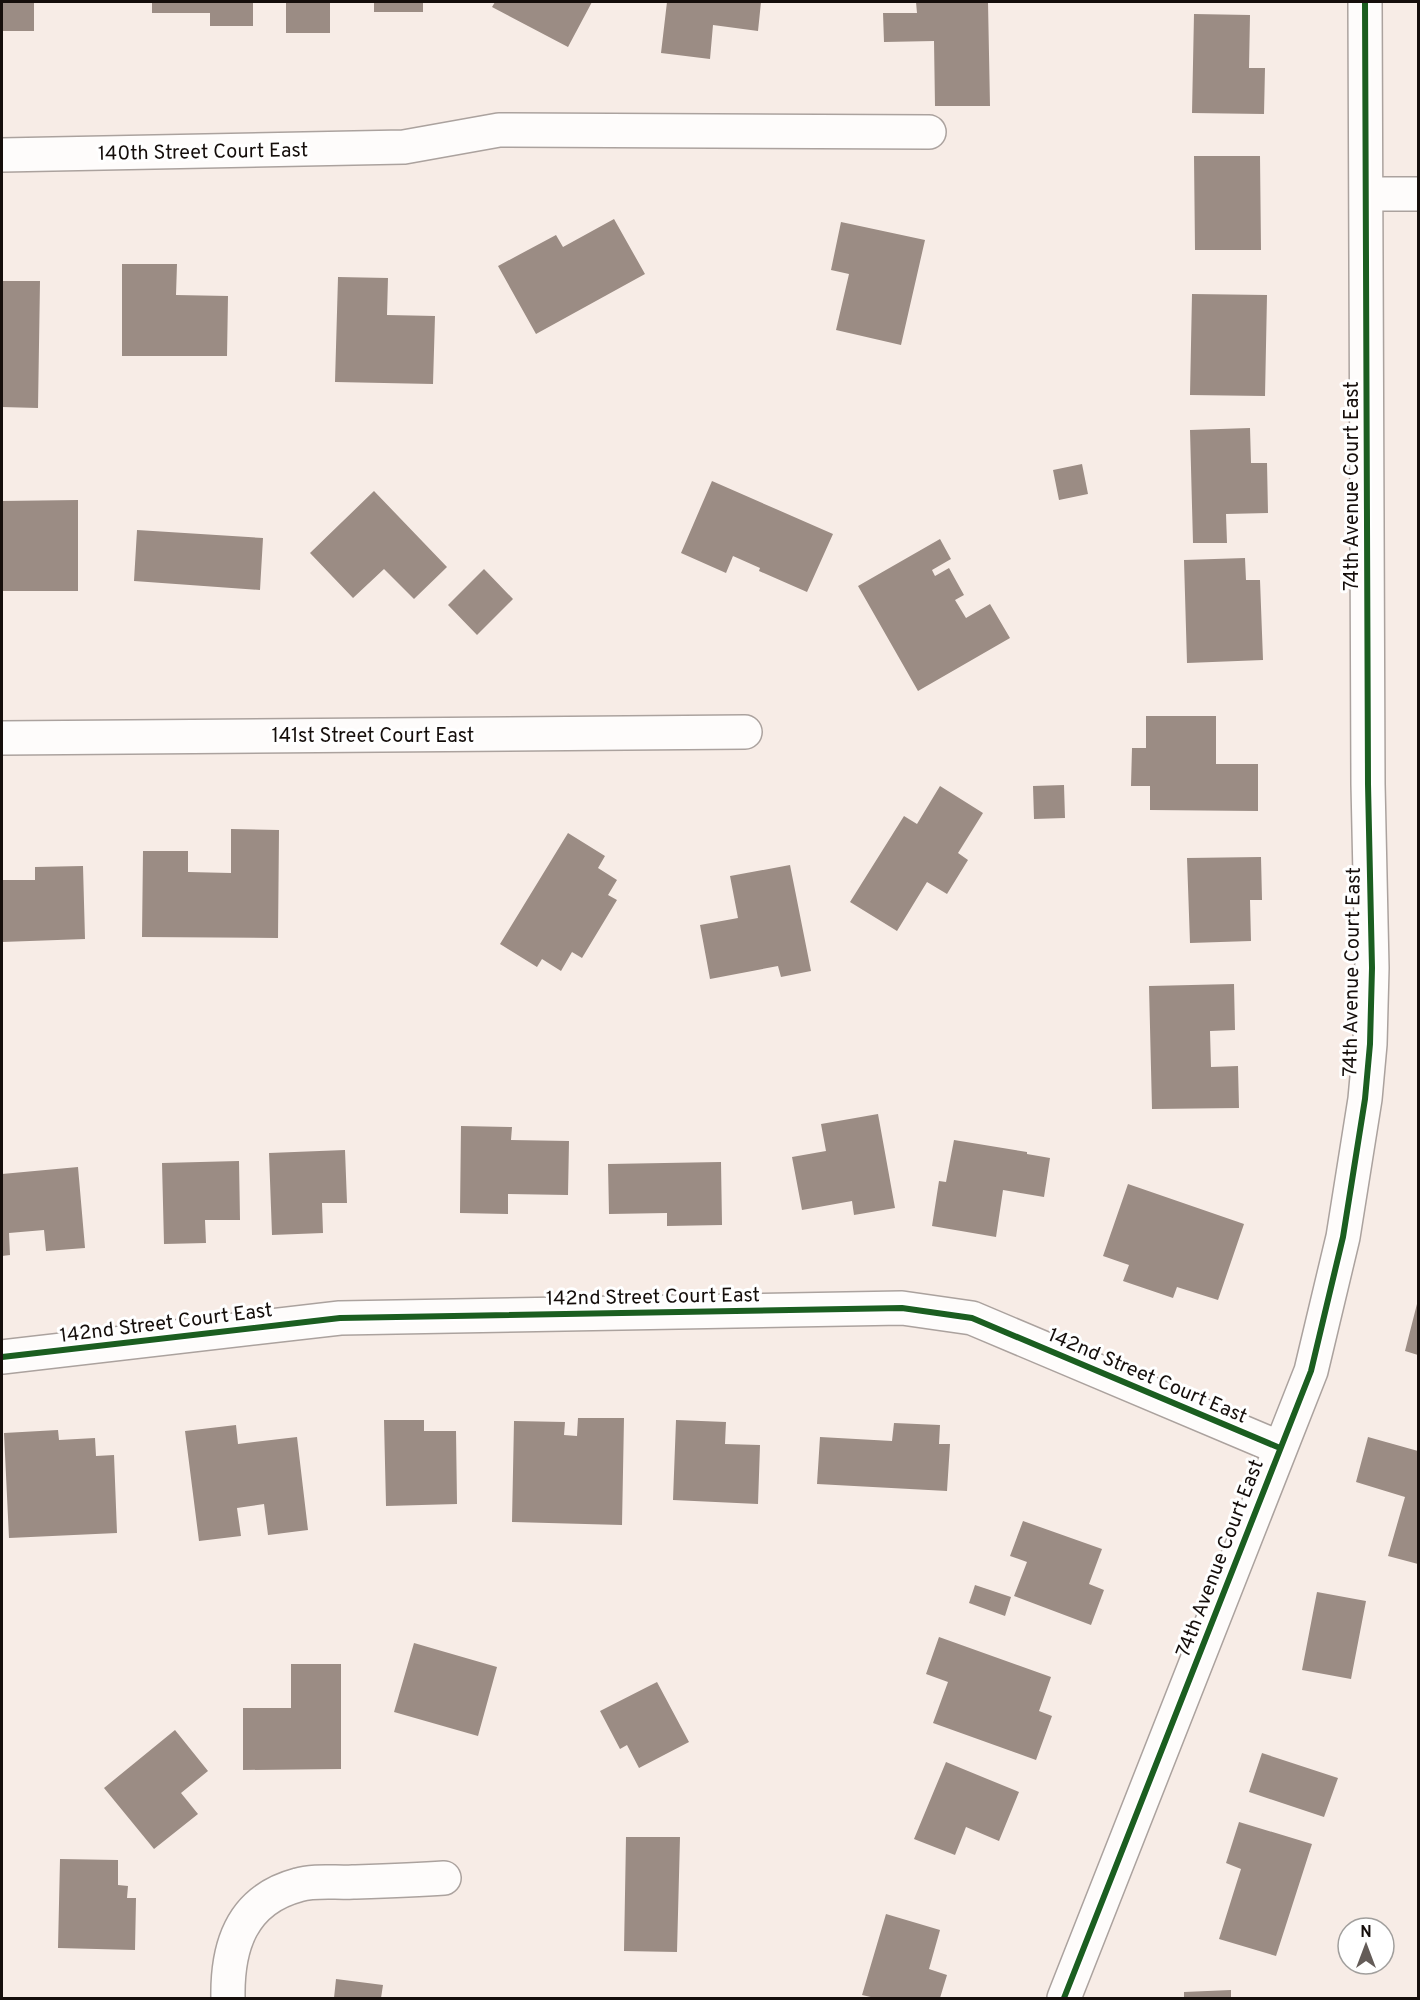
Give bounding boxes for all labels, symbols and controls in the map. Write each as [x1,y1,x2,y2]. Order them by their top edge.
street label: 140th Street Court East [98,138,308,168]
street label: 74th Avenue Court East [1340,381,1366,591]
street label: 141st Street Court East [272,724,474,750]
street label: 74th Avenue Court East [1338,867,1368,1077]
street label: 142nd Street Court East [546,1283,760,1313]
street label: 142nd Street Court East [58,1298,274,1350]
street label: 142nd Street Court East [1044,1323,1251,1431]
street label: 74th Avenue Court East [1171,1456,1271,1661]
north arrow [1336,1916,1396,1976]
text: N [1360,1923,1372,1943]

